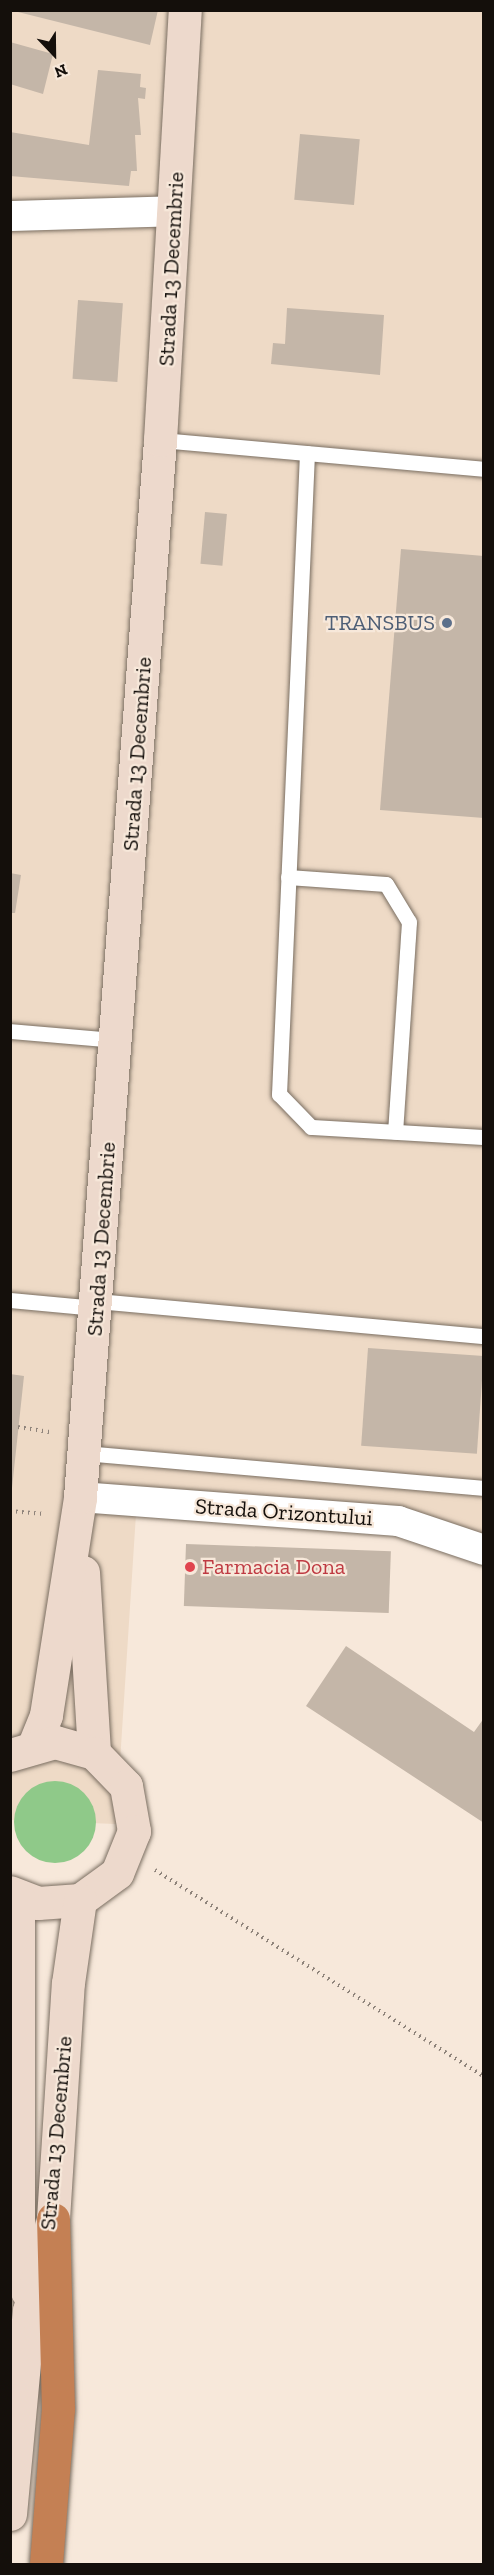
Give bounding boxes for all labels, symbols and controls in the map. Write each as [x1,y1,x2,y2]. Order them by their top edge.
north arrow [24,24,84,84]
text: N [52,60,70,82]
street label: Strada 13 Decembrie [153,171,189,367]
place label: TRANSBUS [325,610,435,636]
marker: TRANSBUS [440,616,454,630]
street label: Strada 13 Decembrie [117,656,157,852]
street label: Strada 13 Decembrie [81,1141,121,1337]
street label: Strada Orizontului [194,1493,374,1531]
place label: Farmacia Dona [202,1554,345,1580]
marker: Farmacia Dona [183,1560,197,1574]
street label: Strada 13 Decembrie [34,2035,78,2231]

